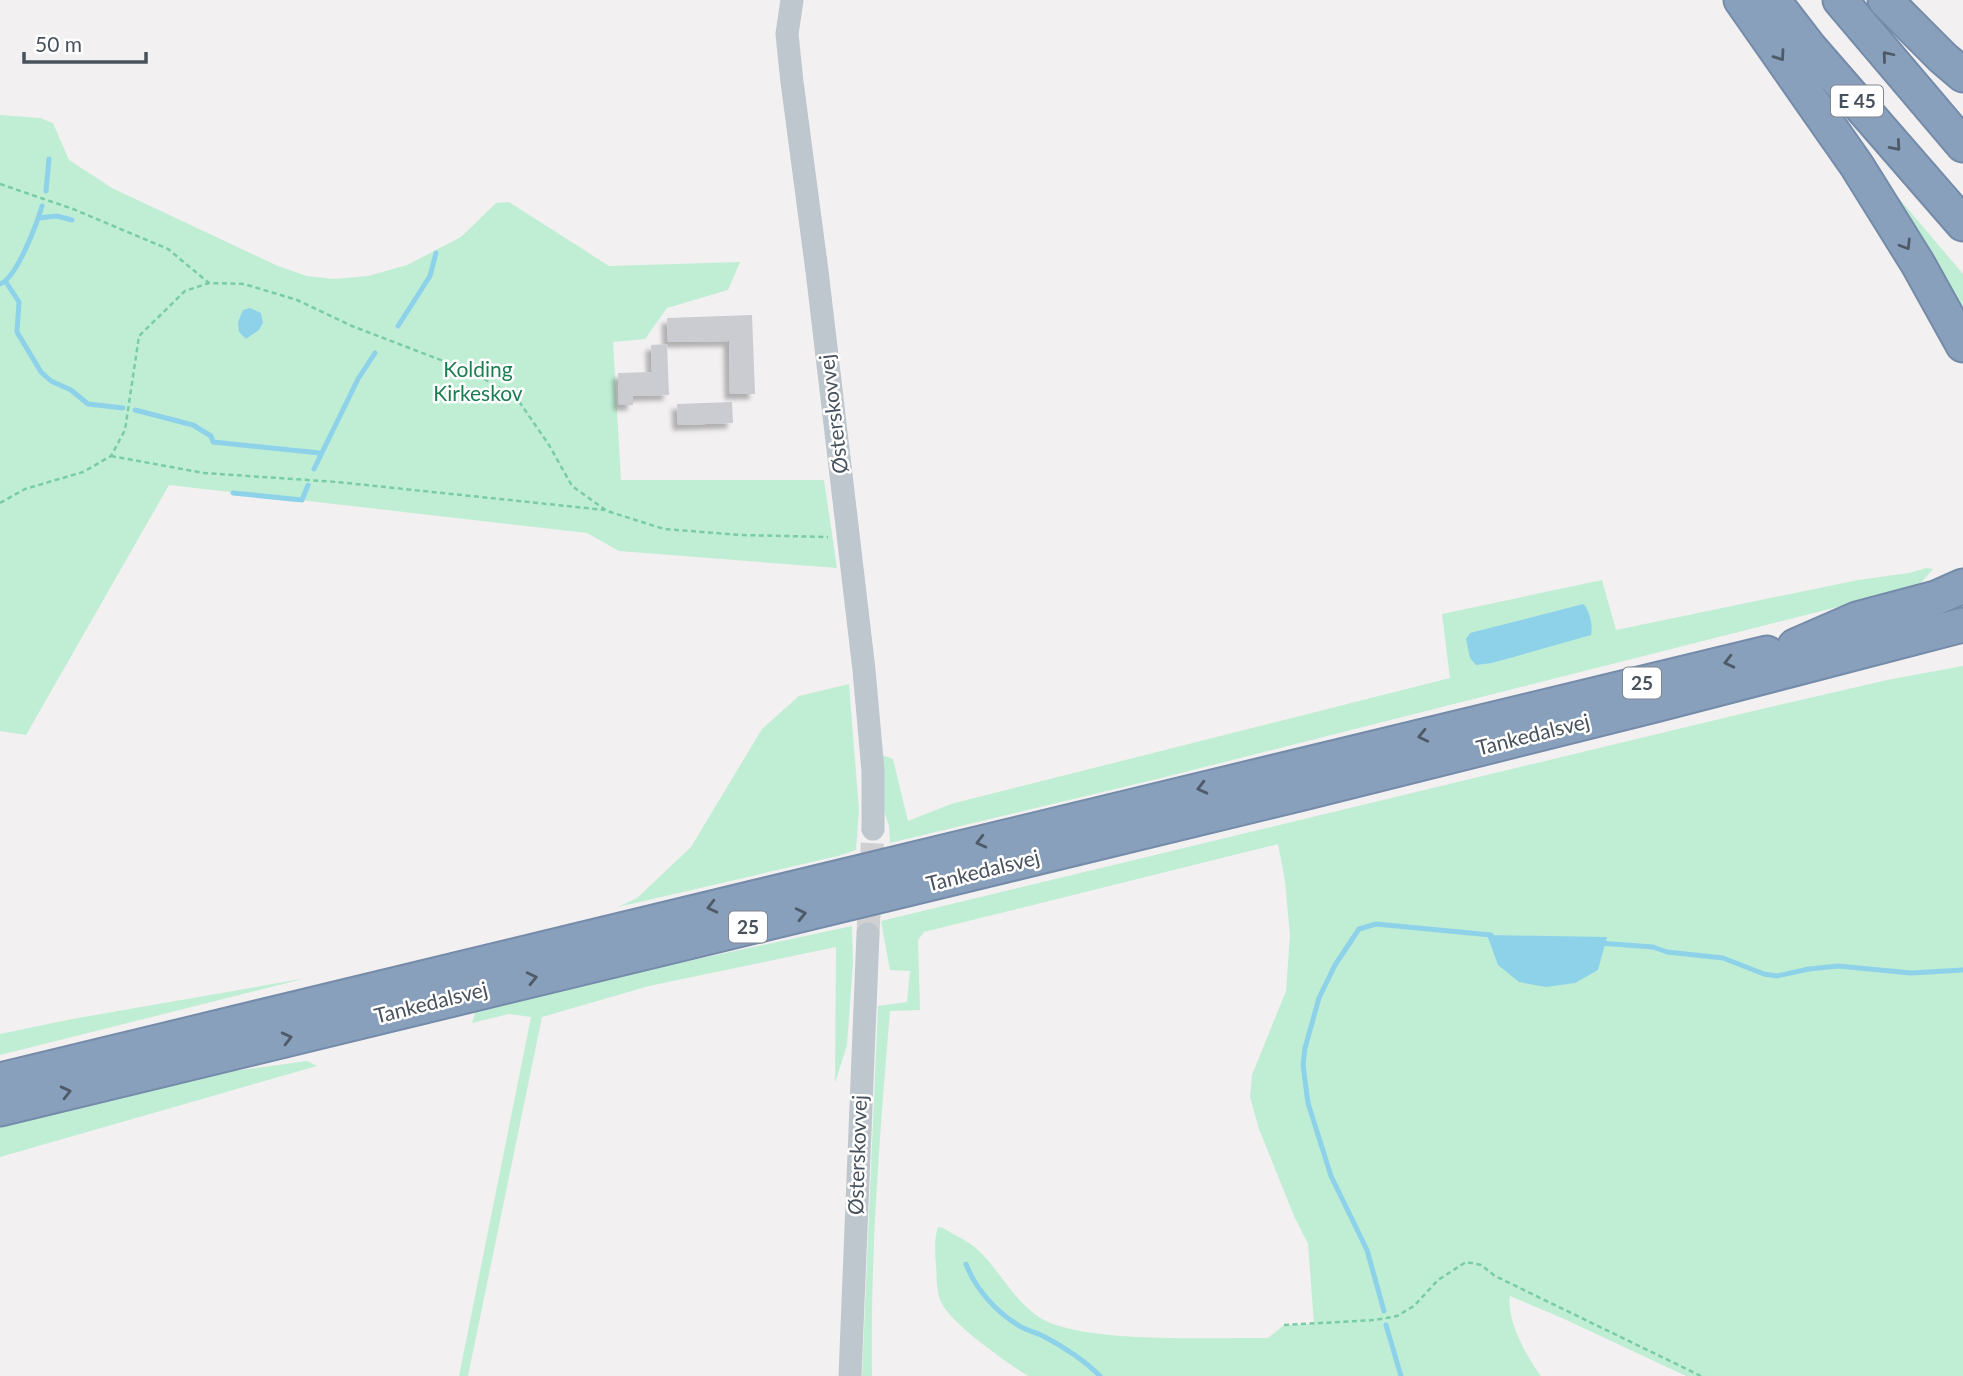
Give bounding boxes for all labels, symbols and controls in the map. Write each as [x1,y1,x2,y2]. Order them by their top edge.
scale bar [24,21,147,65]
text: 50 m [35,31,82,56]
one-way arrow [1772,48,1784,61]
one-way arrow [1883,51,1895,64]
road number: E 45 [1831,86,1883,116]
one-way arrow [1888,138,1900,151]
one-way arrow [1898,238,1911,251]
street label: Østerskovvej [813,353,852,475]
park label: Kolding Kirkeskov [433,356,523,405]
one-way arrow [1723,654,1735,668]
road number: 25 [1623,668,1661,698]
street label: Tankedalsvej [1473,707,1592,760]
one-way arrow [1417,727,1429,742]
one-way arrow [1196,780,1208,794]
one-way arrow [975,834,987,848]
street label: Tankedalsvej [923,843,1042,896]
one-way arrow [706,899,718,913]
one-way arrow [795,908,807,922]
road number: 25 [729,911,767,942]
one-way arrow [526,972,538,987]
street label: Tankedalsvej [371,975,490,1028]
one-way arrow [281,1032,293,1046]
one-way arrow [60,1086,72,1100]
street label: Østerskovvej [842,1094,871,1215]

